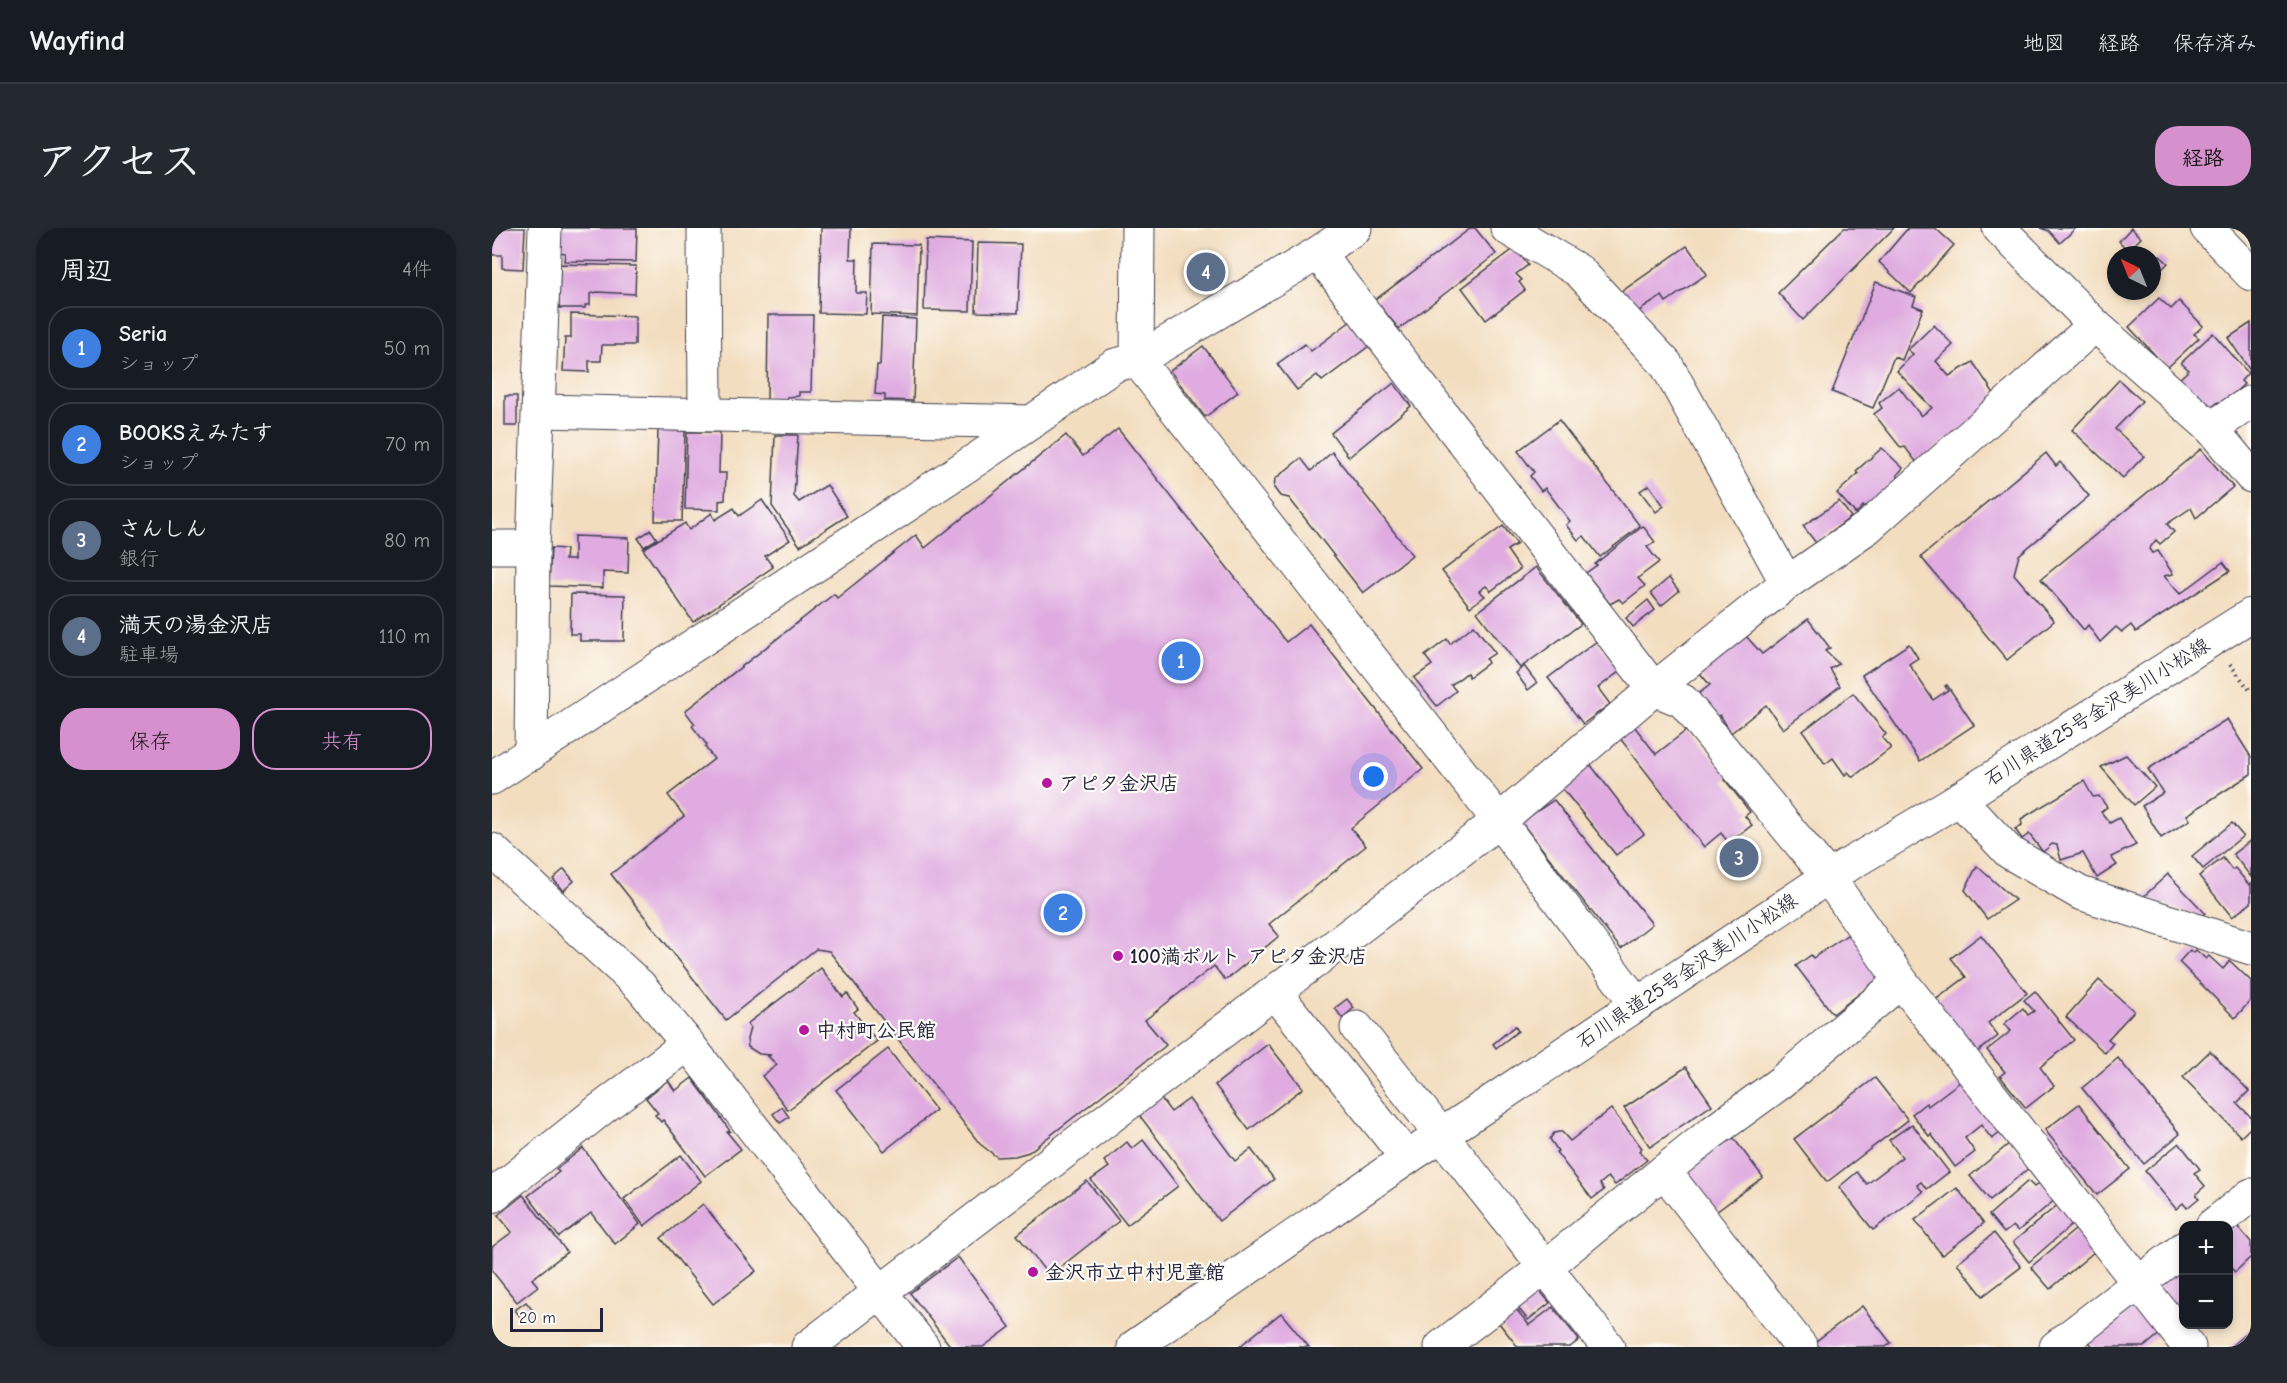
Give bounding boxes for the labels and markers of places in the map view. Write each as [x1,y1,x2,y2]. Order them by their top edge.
pin: 4 [1186,250,1226,294]
pin: 1 [1162,638,1200,684]
place label: アピタ金沢店 [1059,772,1179,795]
marker: アピタ金沢店 [1040,776,1054,790]
pin: 3 [1720,836,1758,880]
pin: 2 [1044,890,1082,936]
place label: 100満ボルト アピタ金沢店 [1130,945,1367,968]
marker: 100満ボルト アピタ金沢店 [1111,949,1125,963]
place label: 中村町公民館 [816,1019,936,1042]
marker: 中村町公民館 [797,1023,811,1037]
place label: 金沢市立中村児童館 [1045,1261,1225,1284]
marker: 金沢市立中村児童館 [1026,1265,1040,1279]

